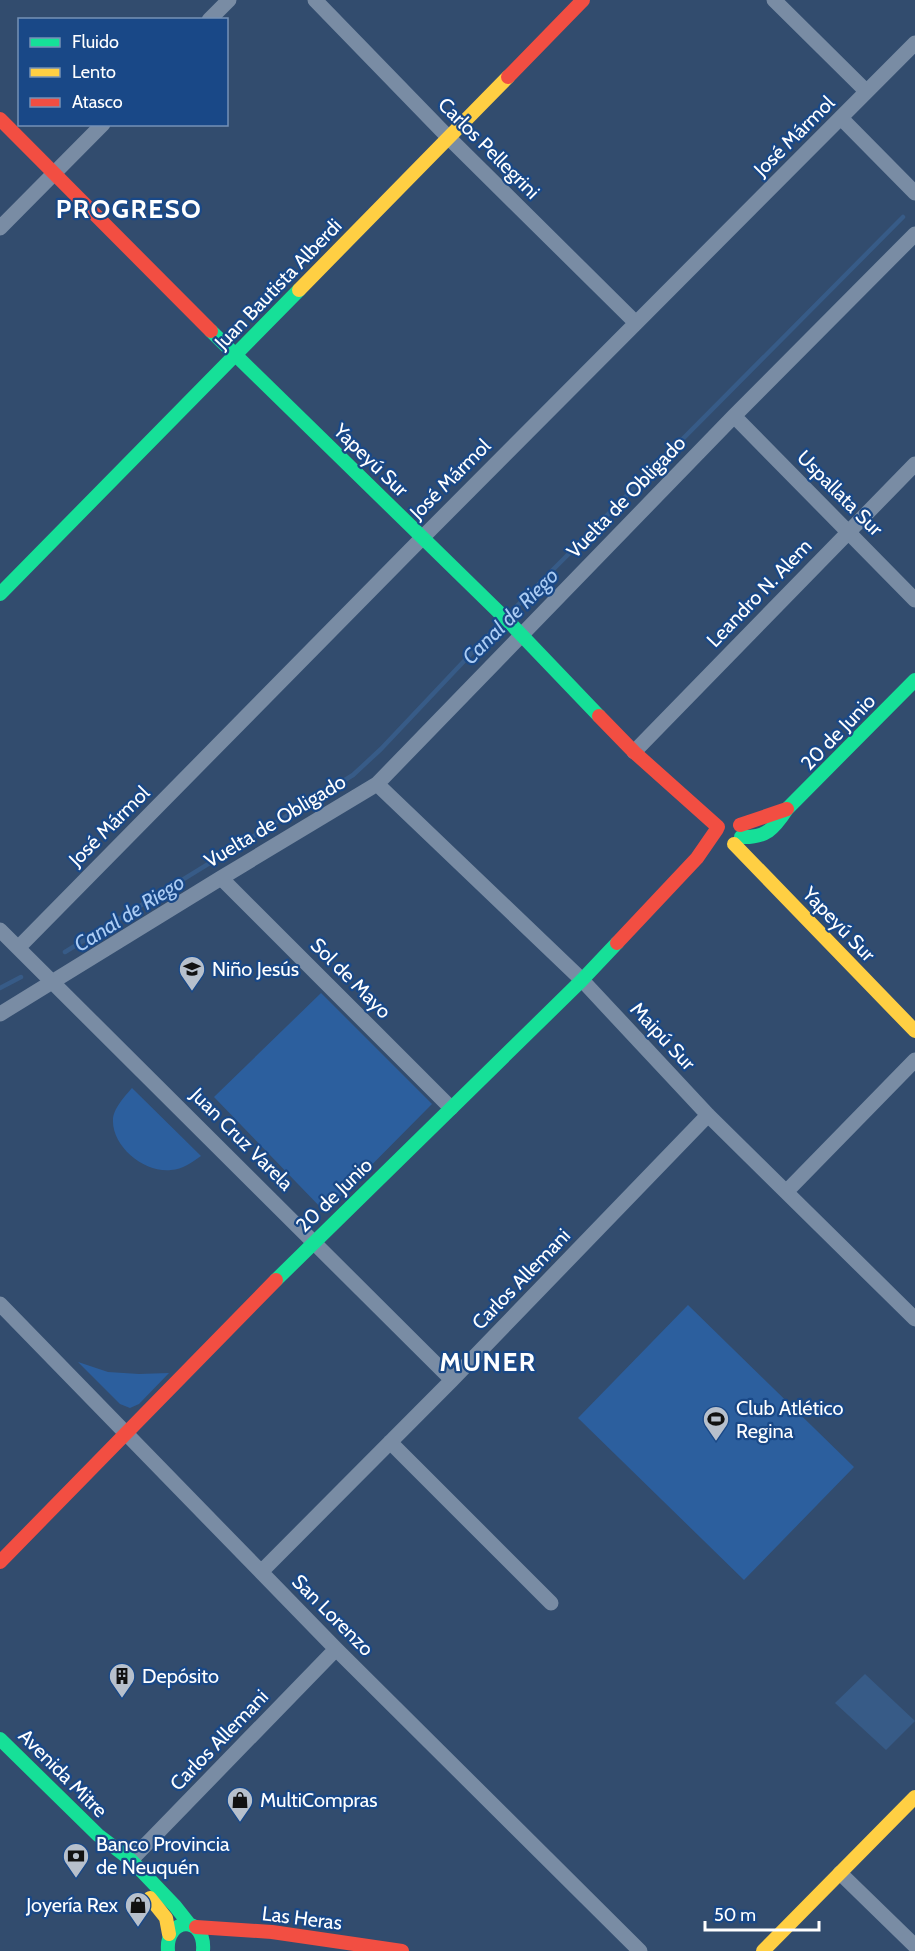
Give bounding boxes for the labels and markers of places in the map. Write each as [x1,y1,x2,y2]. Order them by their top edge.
school or university icon: Niño Jesús [177,954,207,992]
place label: Niño Jesús [212,957,299,981]
place label: Club Atlético Regina [736,1396,843,1443]
sports icon: Club Atlético Regina [701,1404,731,1442]
building icon: Depósito [107,1661,137,1699]
place label: Depósito [142,1664,219,1688]
shop icon: MultiCompras [225,1785,255,1823]
place label: MultiCompras [260,1788,378,1812]
place label: Banco Provincia de Neuquén [96,1832,230,1879]
bank icon: Banco Provincia de Neuquén [61,1841,91,1879]
shop icon: Joyería Rex [123,1890,153,1928]
place label: Joyería Rex [25,1893,119,1917]

